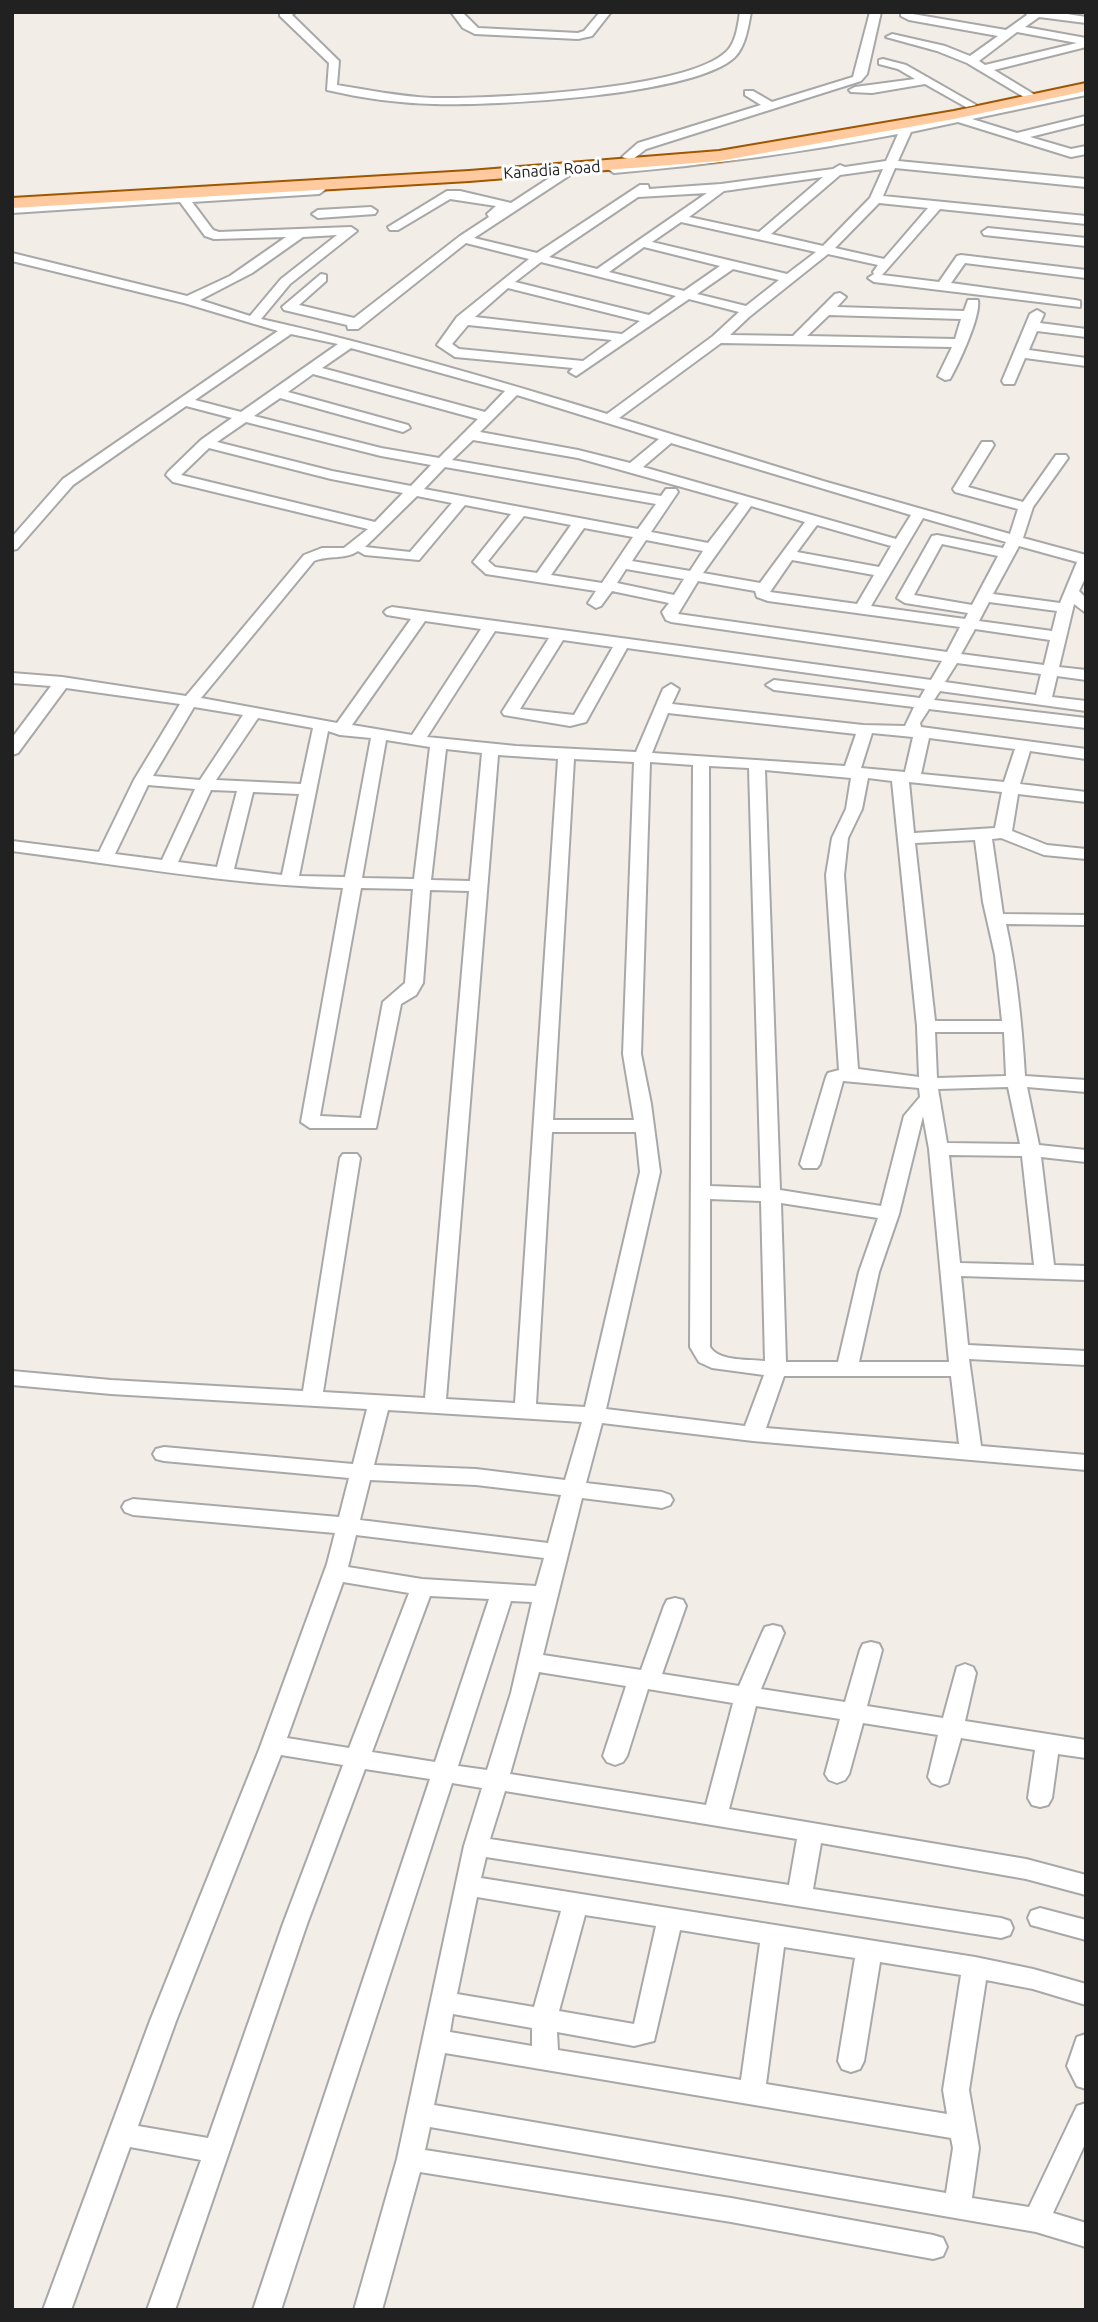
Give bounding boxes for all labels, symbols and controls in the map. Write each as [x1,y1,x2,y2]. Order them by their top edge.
street label: Kanadia Road [503,157,601,183]

